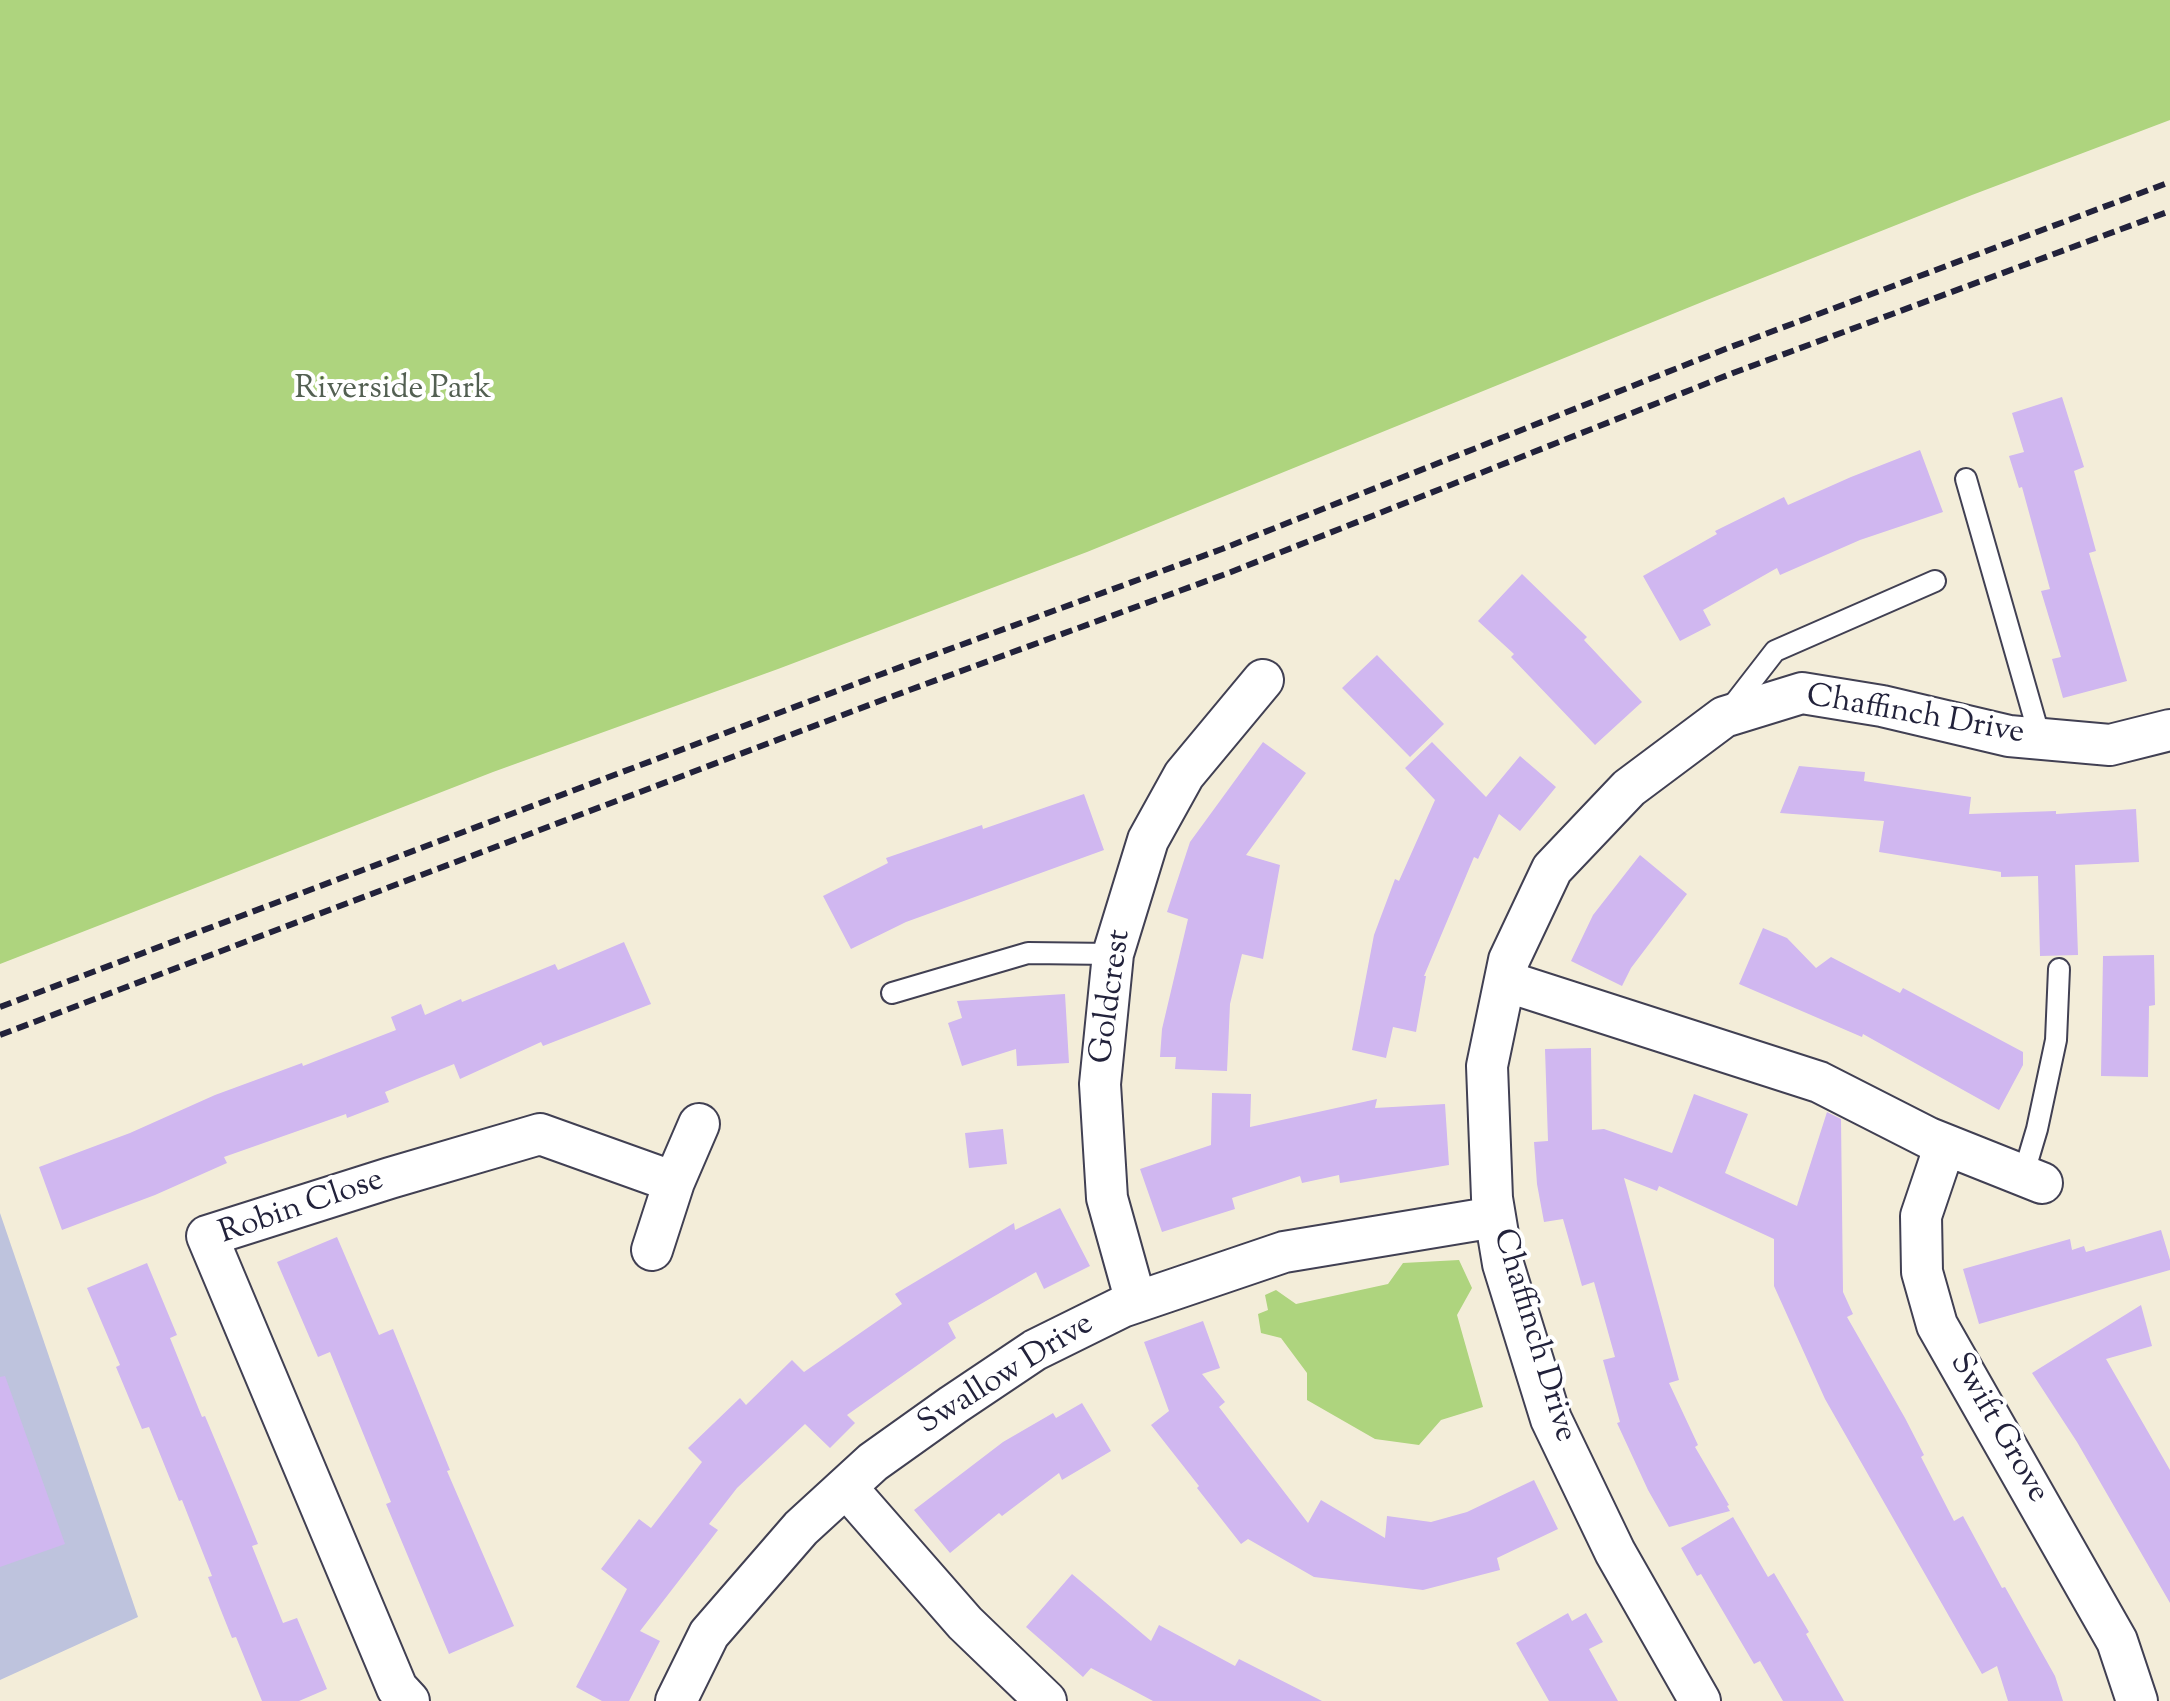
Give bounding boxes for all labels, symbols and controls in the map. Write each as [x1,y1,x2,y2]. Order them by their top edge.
park label: Riverside Park [295,373,491,411]
street label: Chaffinch Drive [1803,679,2027,755]
street label: Goldcrest [1085,928,1141,1066]
street label: Robin Close [215,1163,389,1255]
street label: Chaffinch Drive [1481,1225,1583,1447]
street label: Swallow Drive [912,1307,1102,1445]
street label: Swift Grove [1939,1347,2055,1511]

